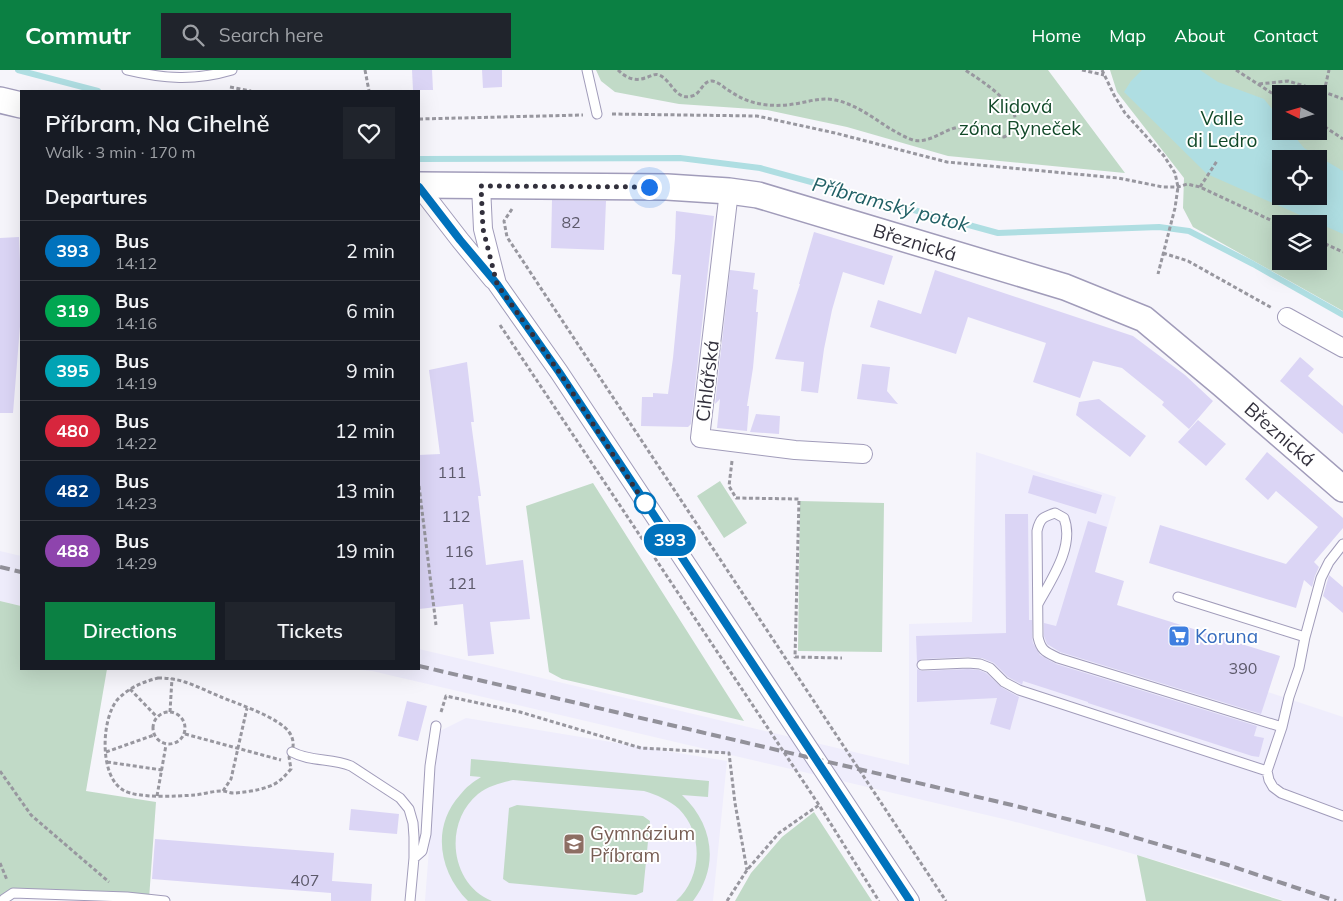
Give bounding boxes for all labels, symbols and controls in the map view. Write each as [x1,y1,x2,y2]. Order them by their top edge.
search box [161,13,511,58]
text: Commutr [25,20,131,50]
icon: search [179,21,207,49]
text: Search here [219,23,323,47]
text: Home [1031,24,1081,47]
text: Map [1109,24,1146,47]
text: About [1174,24,1225,47]
text: Contact [1253,24,1318,47]
north arrow [1272,85,1328,140]
map controls [1272,85,1327,270]
park label: Klidová zóna Ryneček [959,94,1081,140]
park label: Valle di Ledro [1187,106,1257,152]
button: heart [343,107,395,159]
text: Příbram, Na Cihelně [45,108,270,138]
text: Walk · 3 min · 170 m [45,142,196,162]
button: locate [1272,150,1327,205]
water label: Příbramský potok [810,171,973,237]
your location [637,175,662,200]
text: Departures [45,185,147,209]
house number: 82 [561,212,581,232]
button: layers [1272,215,1327,270]
street label: Březnická [870,218,960,266]
text: Bus [115,229,149,253]
text: 393 [56,239,89,262]
text: 2 min [346,239,395,263]
text: 14:12 [115,253,157,273]
text: Bus [115,289,149,313]
text: 319 [56,299,89,322]
text: 6 min [346,299,395,323]
text: 14:16 [115,313,157,333]
street label: Cihlářská [690,339,724,423]
text: Bus [115,349,149,373]
text: 395 [56,359,89,382]
text: 9 min [346,359,395,383]
text: 14:19 [115,373,157,393]
street label: Březnická [1240,397,1320,471]
text: Bus [115,409,149,433]
text: 480 [56,419,89,442]
text: 12 min [335,419,395,443]
text: 14:22 [115,433,157,453]
house number: 111 [438,462,466,482]
text: Bus [115,469,149,493]
text: 482 [56,479,89,502]
text: 13 min [335,479,395,503]
unlabelled marker [634,492,656,514]
text: 14:23 [115,493,157,513]
house number: 112 [442,506,470,526]
line badge: 393 [641,524,699,556]
text: 393 [654,528,686,551]
text: Bus [115,529,149,553]
text: 488 [56,539,89,562]
text: 19 min [335,539,395,563]
house number: 116 [445,541,473,561]
text: 14:29 [115,553,157,573]
house number: 121 [448,573,476,593]
button: Directions [45,602,215,660]
button: Tickets [225,602,395,660]
supermarket icon: Koruna [1167,624,1191,648]
place label: Koruna [1195,624,1258,648]
house number: 390 [1229,658,1257,678]
place label: Gymnázium Příbram [590,821,695,867]
school or university icon: Gymnázium Příbram [562,832,586,856]
house number: 407 [291,870,319,890]

